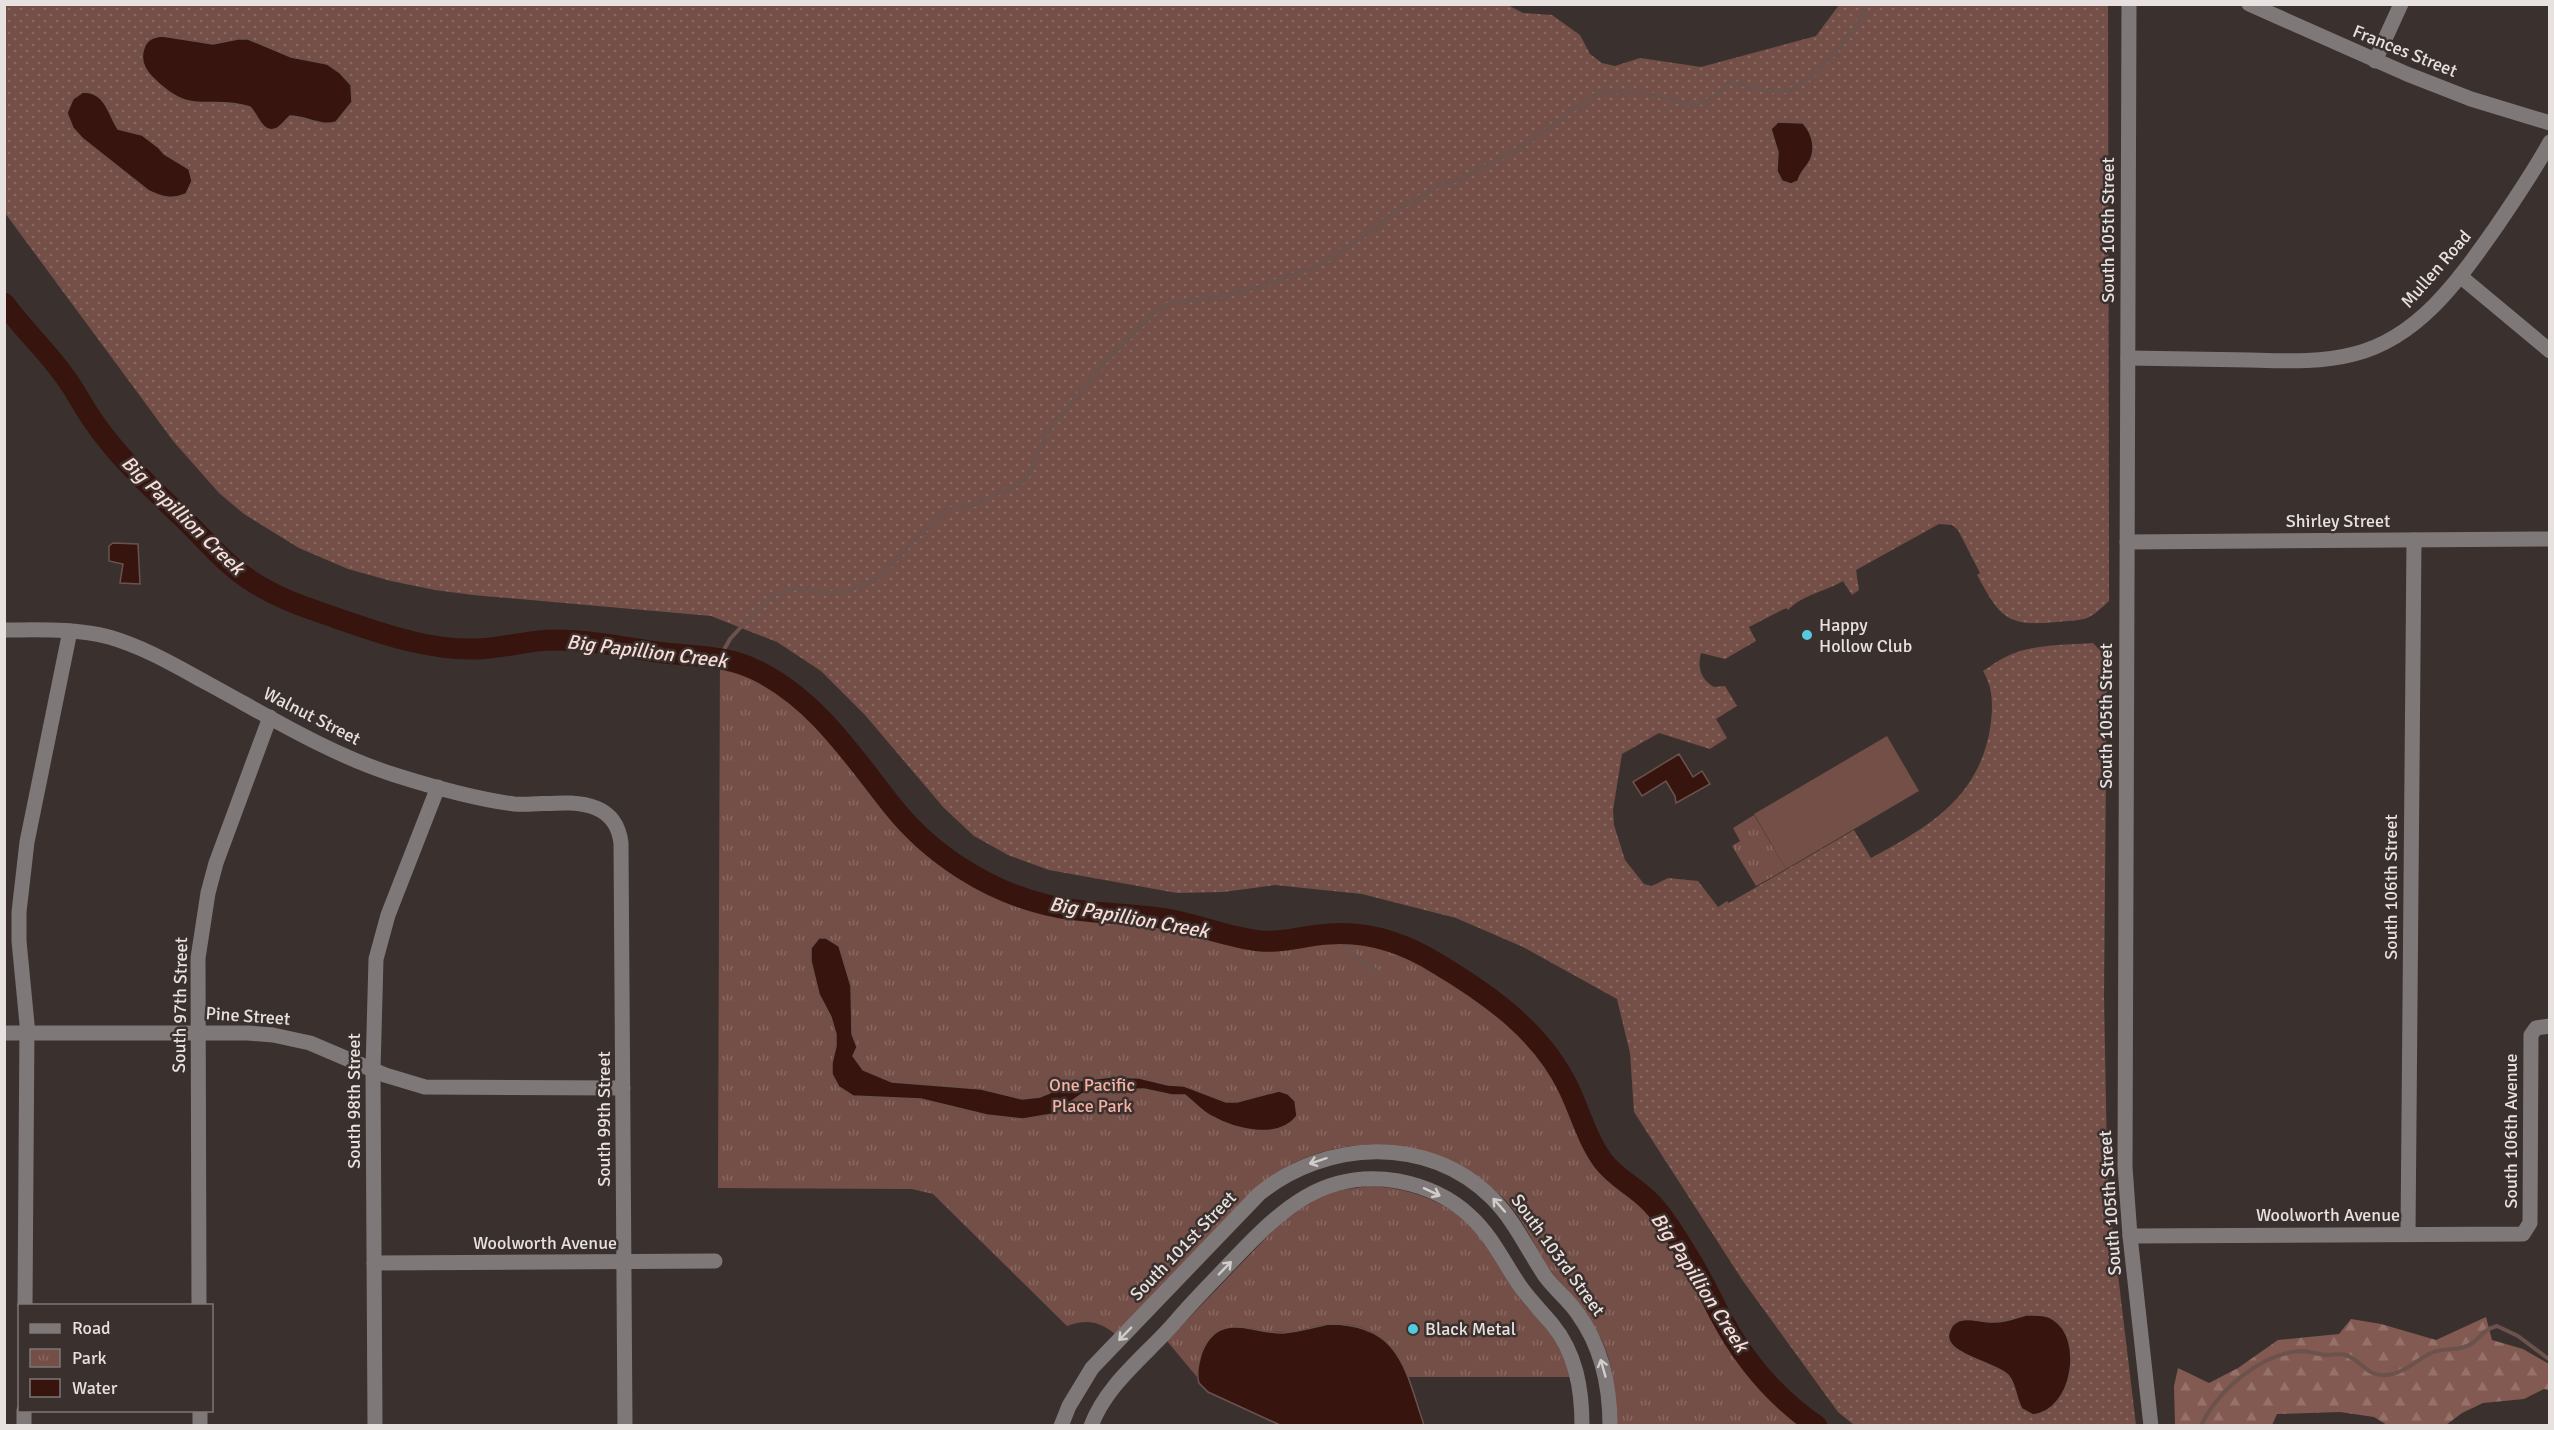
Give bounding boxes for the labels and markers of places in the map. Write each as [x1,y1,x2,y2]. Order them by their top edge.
place label: Happy Hollow Club [1819,614,1912,657]
marker: Happy Hollow Club [1800,628,1814,642]
place label: Black Metal [1425,1318,1516,1340]
marker: Black Metal [1406,1322,1420,1336]

